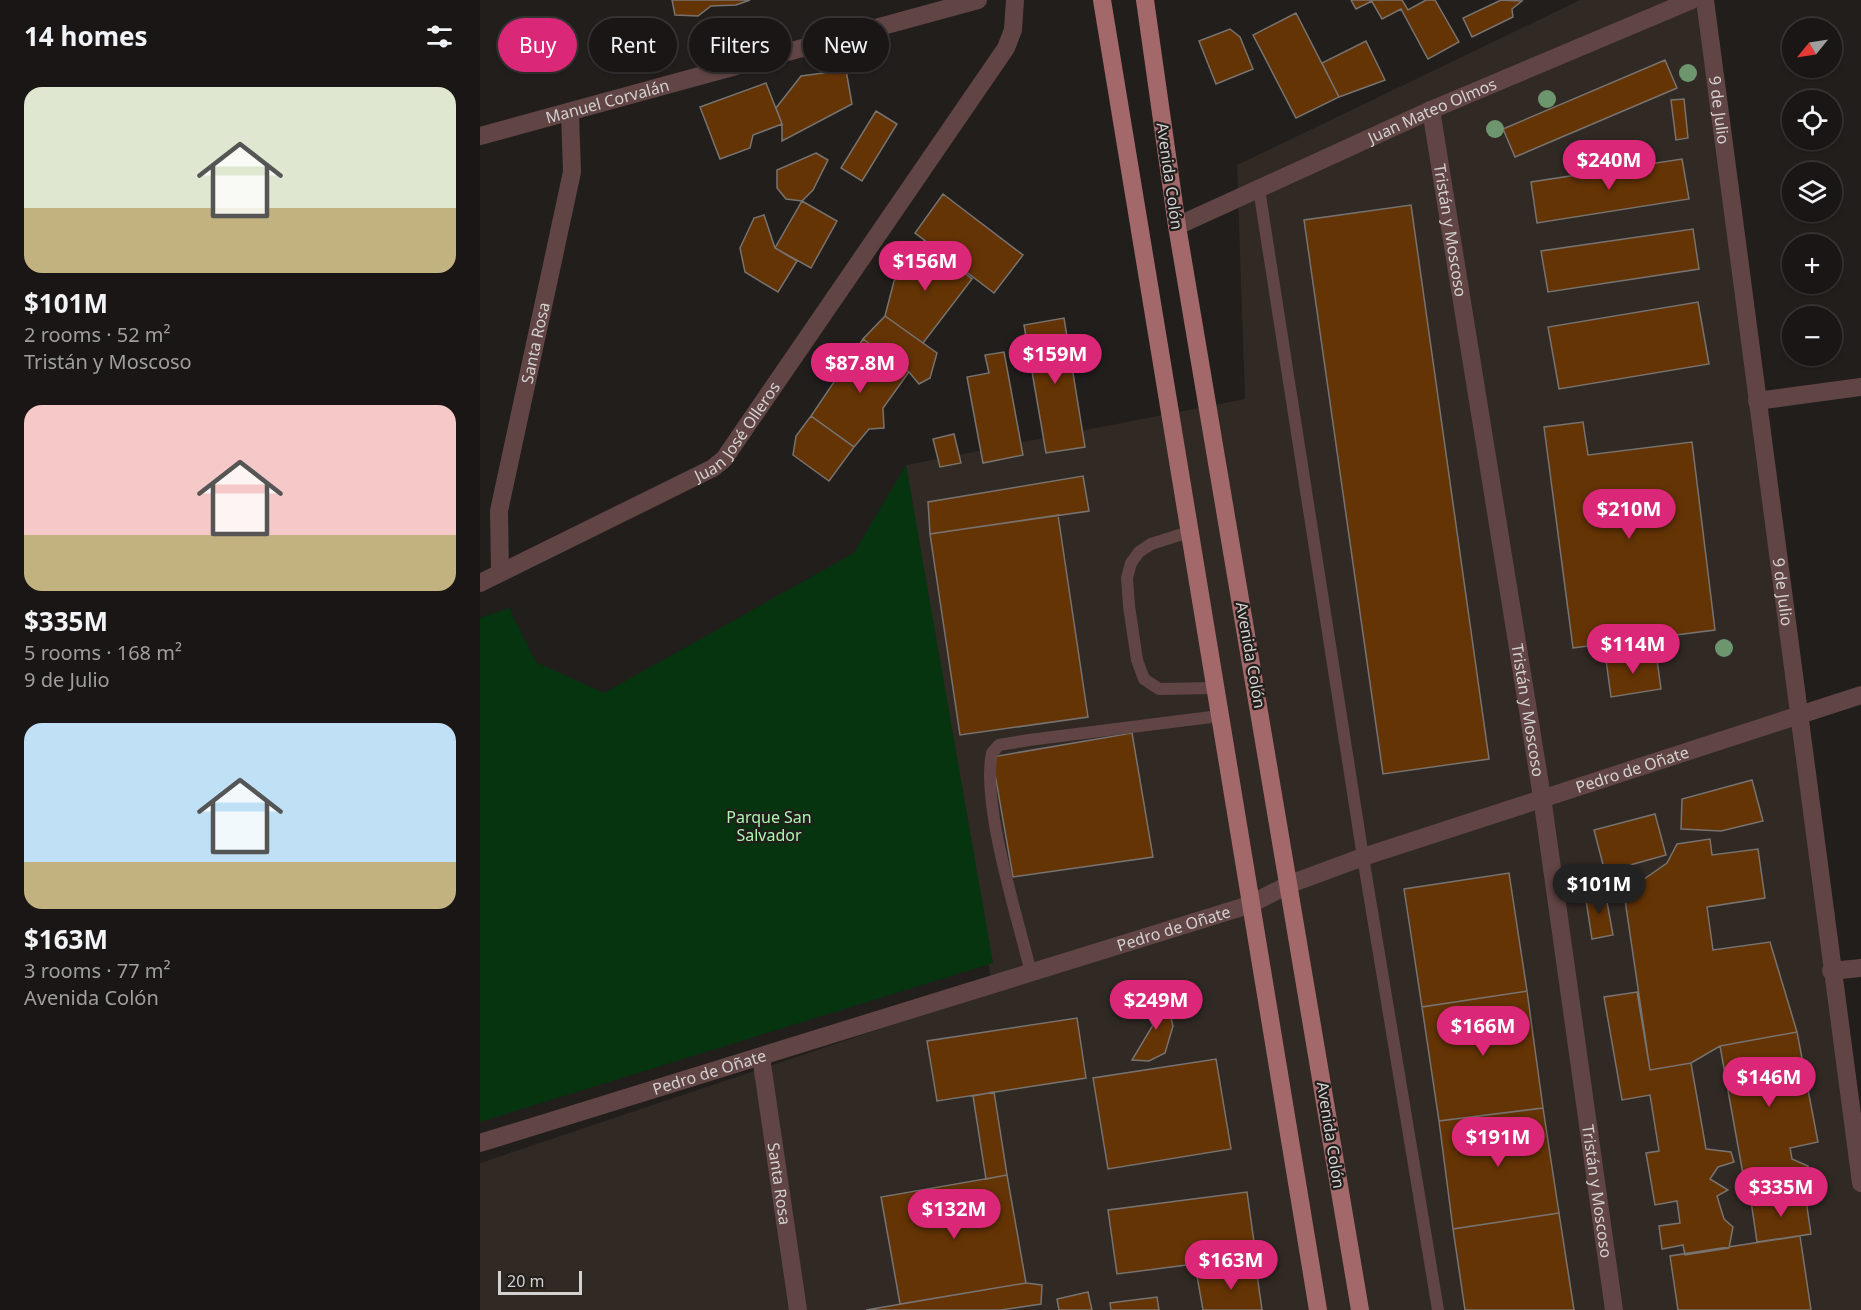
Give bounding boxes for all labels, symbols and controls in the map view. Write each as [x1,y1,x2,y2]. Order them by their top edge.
text: 14 homes [24,18,148,54]
chip: Buy [498,18,577,72]
chip: Rent [589,18,677,72]
chip: Filters [689,18,791,72]
chip: New [803,18,889,72]
north arrow [1782,18,1842,78]
map controls [1782,18,1842,366]
icon: filters [423,20,456,53]
street label: Juan Mateo Olmos [1362,73,1500,149]
street label: Manuel Corvalán [543,74,672,129]
street label: 9 de Julio [1704,75,1735,145]
button: locate [1782,90,1842,150]
street label: Avenida Colón [1152,121,1188,231]
icon: home [186,126,294,234]
pin: $240M [1567,140,1651,191]
text: $240M [1577,146,1641,173]
street label: Tristán y Moscoso [1429,162,1472,298]
button: layers [1782,162,1842,222]
button: + [1782,234,1842,294]
pin: $156M [883,241,967,292]
text: $156M [893,247,957,274]
text: $101M [24,285,108,321]
street label: Santa Rosa [516,300,555,386]
button: − [1782,306,1842,366]
text: 2 rooms · 52 m² [24,321,171,348]
pin: $159M [1013,334,1097,385]
text: $159M [1023,340,1087,367]
pin: $87.8M [811,343,909,394]
text: Tristán y Moscoso [24,348,192,375]
text: $87.8M [825,349,895,376]
street label: Juan José Olleros [689,377,785,487]
icon: home [186,444,294,552]
pin: $210M [1587,489,1671,540]
text: $210M [1597,495,1661,522]
street label: 9 de Julio [1768,556,1798,627]
street label: Avenida Colón [1231,600,1271,710]
text: $335M [24,603,108,639]
pin: $114M [1591,624,1675,675]
text: $114M [1601,630,1665,657]
text: 5 rooms · 168 m² [24,639,182,666]
street label: Tristán y Moscoso [1506,642,1550,778]
text: 9 de Julio [24,666,110,693]
street label: Pedro de Oñate [1573,741,1692,798]
icon: home [186,762,294,870]
park label: Parque San Salvador [726,806,812,846]
pin: $101M [1557,864,1641,915]
text: $101M [1567,870,1631,897]
street label: Pedro de Oñate [1114,900,1233,956]
text: $163M [24,921,108,957]
text: 3 rooms · 77 m² [24,957,171,984]
pin: $249M [1114,980,1198,1031]
text: Avenida Colón [24,984,159,1011]
text: $249M [1124,986,1188,1013]
pin: $166M [1441,1006,1525,1057]
text: $166M [1451,1012,1515,1039]
street label: Pedro de Oñate [650,1044,769,1100]
pin: $146M [1727,1057,1811,1108]
text: $146M [1737,1063,1801,1090]
street label: Avenida Colón [1312,1080,1350,1190]
pin: $191M [1456,1117,1540,1168]
text: $191M [1466,1123,1530,1150]
street label: Tristán y Moscoso [1577,1123,1618,1259]
street label: Santa Rosa [763,1141,796,1226]
pin: $335M [1739,1167,1823,1218]
text: $335M [1749,1173,1813,1200]
pin: $132M [912,1189,996,1240]
text: $132M [922,1195,986,1222]
pin: $163M [1189,1240,1273,1291]
text: $163M [1199,1246,1263,1273]
scale bar [498,1268,582,1296]
text: 20 m [507,1270,544,1292]

